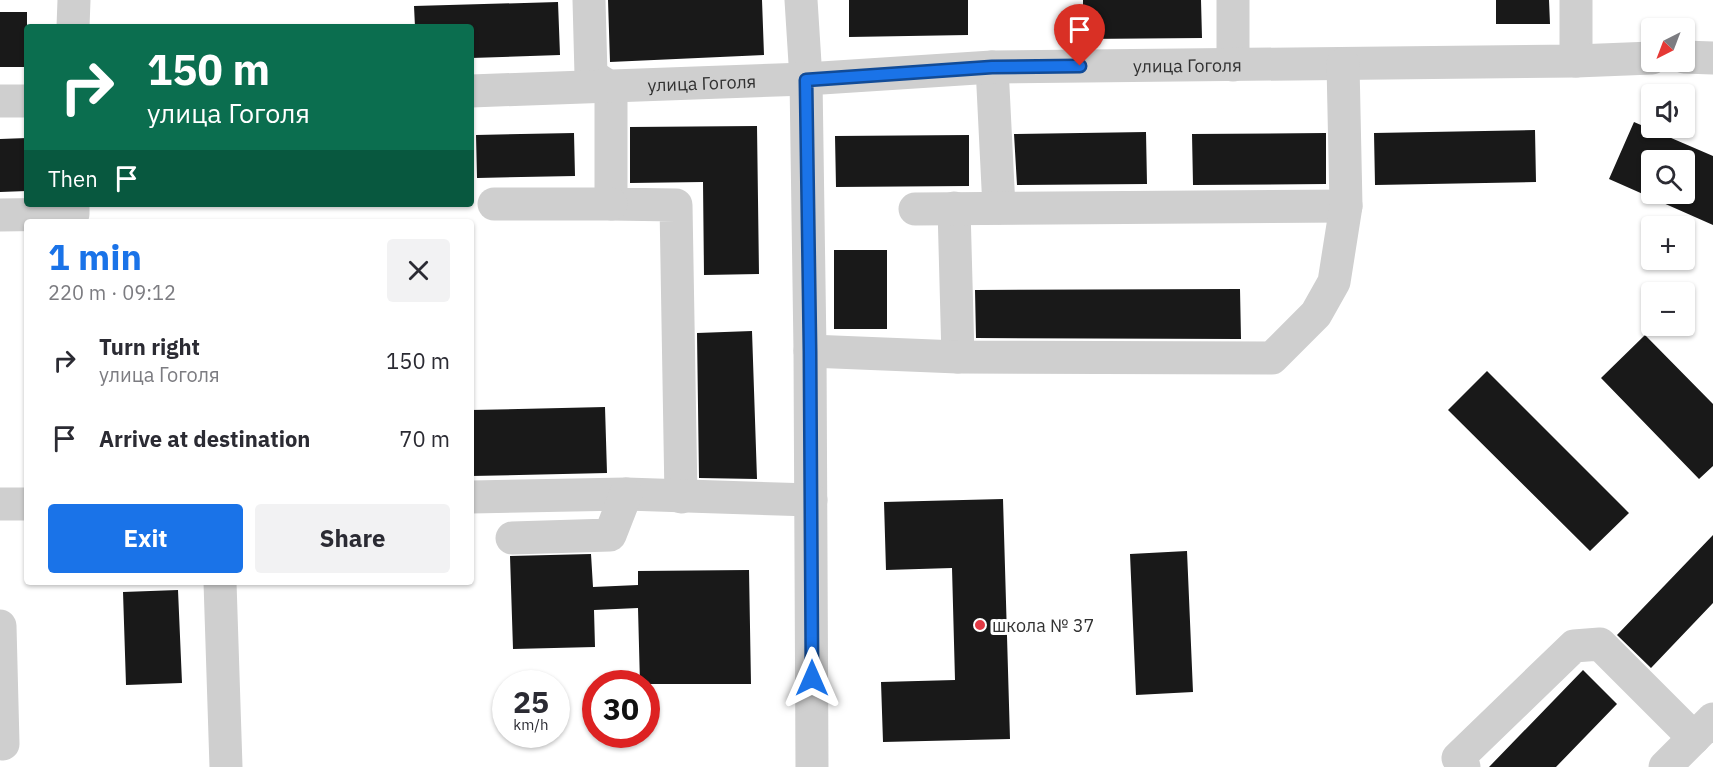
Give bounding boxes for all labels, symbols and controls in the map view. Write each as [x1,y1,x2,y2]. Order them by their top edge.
pin [1054,4,1105,66]
icon: arrive [1063,13,1096,46]
north arrow [1641,18,1695,72]
map controls [1641,18,1695,336]
text: 150 m [147,42,270,97]
icon: right [48,48,126,126]
street label: улица Гоголя [1133,53,1242,77]
street label: улица Гоголя [647,69,757,96]
button: sound [1641,84,1695,138]
text: улица Гоголя [147,95,310,130]
button: search [1641,150,1695,204]
icon: arrive [110,162,143,195]
text: Then [48,164,98,193]
button: + [1641,216,1695,270]
text: 1 min [48,233,142,280]
button: close [387,239,450,302]
text: 220 m · 09:12 [48,279,176,306]
button: − [1641,282,1695,336]
text: Turn right [99,332,200,361]
icon: right [48,344,81,377]
text: 150 m [386,346,450,375]
text: улица Гоголя [99,361,220,388]
icon: arrive [48,422,81,455]
text: Arrive at destination [99,424,310,453]
text: 70 m [399,424,450,453]
button: Exit [48,504,243,573]
button: Share [255,504,450,573]
place label: школа № 37 [992,614,1094,637]
marker: школа № 37 [973,618,987,632]
position arrow [780,646,844,710]
speed limit sign: 30 [582,670,660,748]
text: 25 [513,682,549,721]
text: km/h [513,715,549,734]

